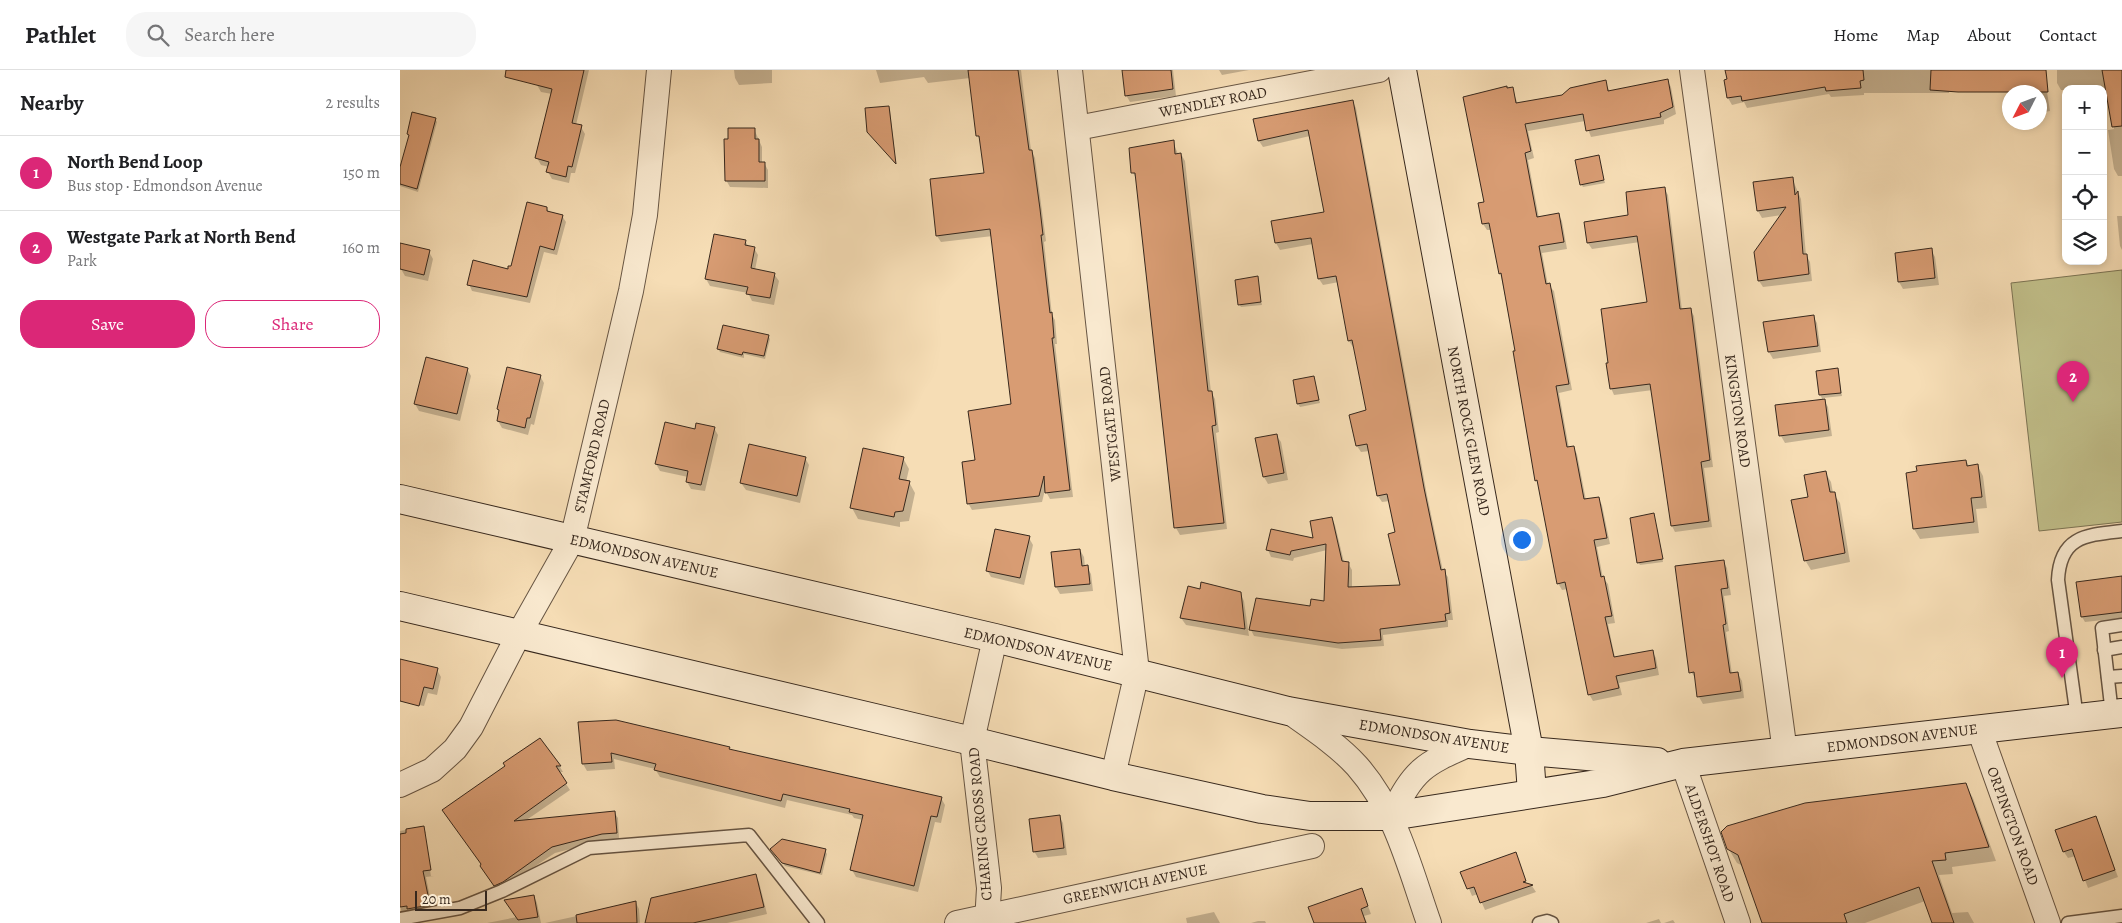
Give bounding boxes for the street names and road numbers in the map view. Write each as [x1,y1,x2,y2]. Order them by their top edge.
street label: WENDLEY ROAD [1156,82,1269,122]
street label: NORTH ROCK GLEN ROAD [1443,344,1495,518]
street label: KINGSTON ROAD [1720,353,1756,469]
street label: WESTGATE ROAD [1094,365,1126,484]
street label: STAMFORD ROAD [569,397,615,515]
street label: EDMONDSON AVENUE [568,529,720,583]
street label: EDMONDSON AVENUE [962,622,1114,676]
street label: EDMONDSON AVENUE [1357,714,1511,758]
street label: EDMONDSON AVENUE [1825,719,1979,757]
street label: CHARING CROSS ROAD [963,746,997,902]
street label: ORPINGTON ROAD [1982,764,2044,888]
street label: ALDERSHOT ROAD [1680,780,1740,905]
street label: GREENWICH AVENUE [1061,859,1209,909]

